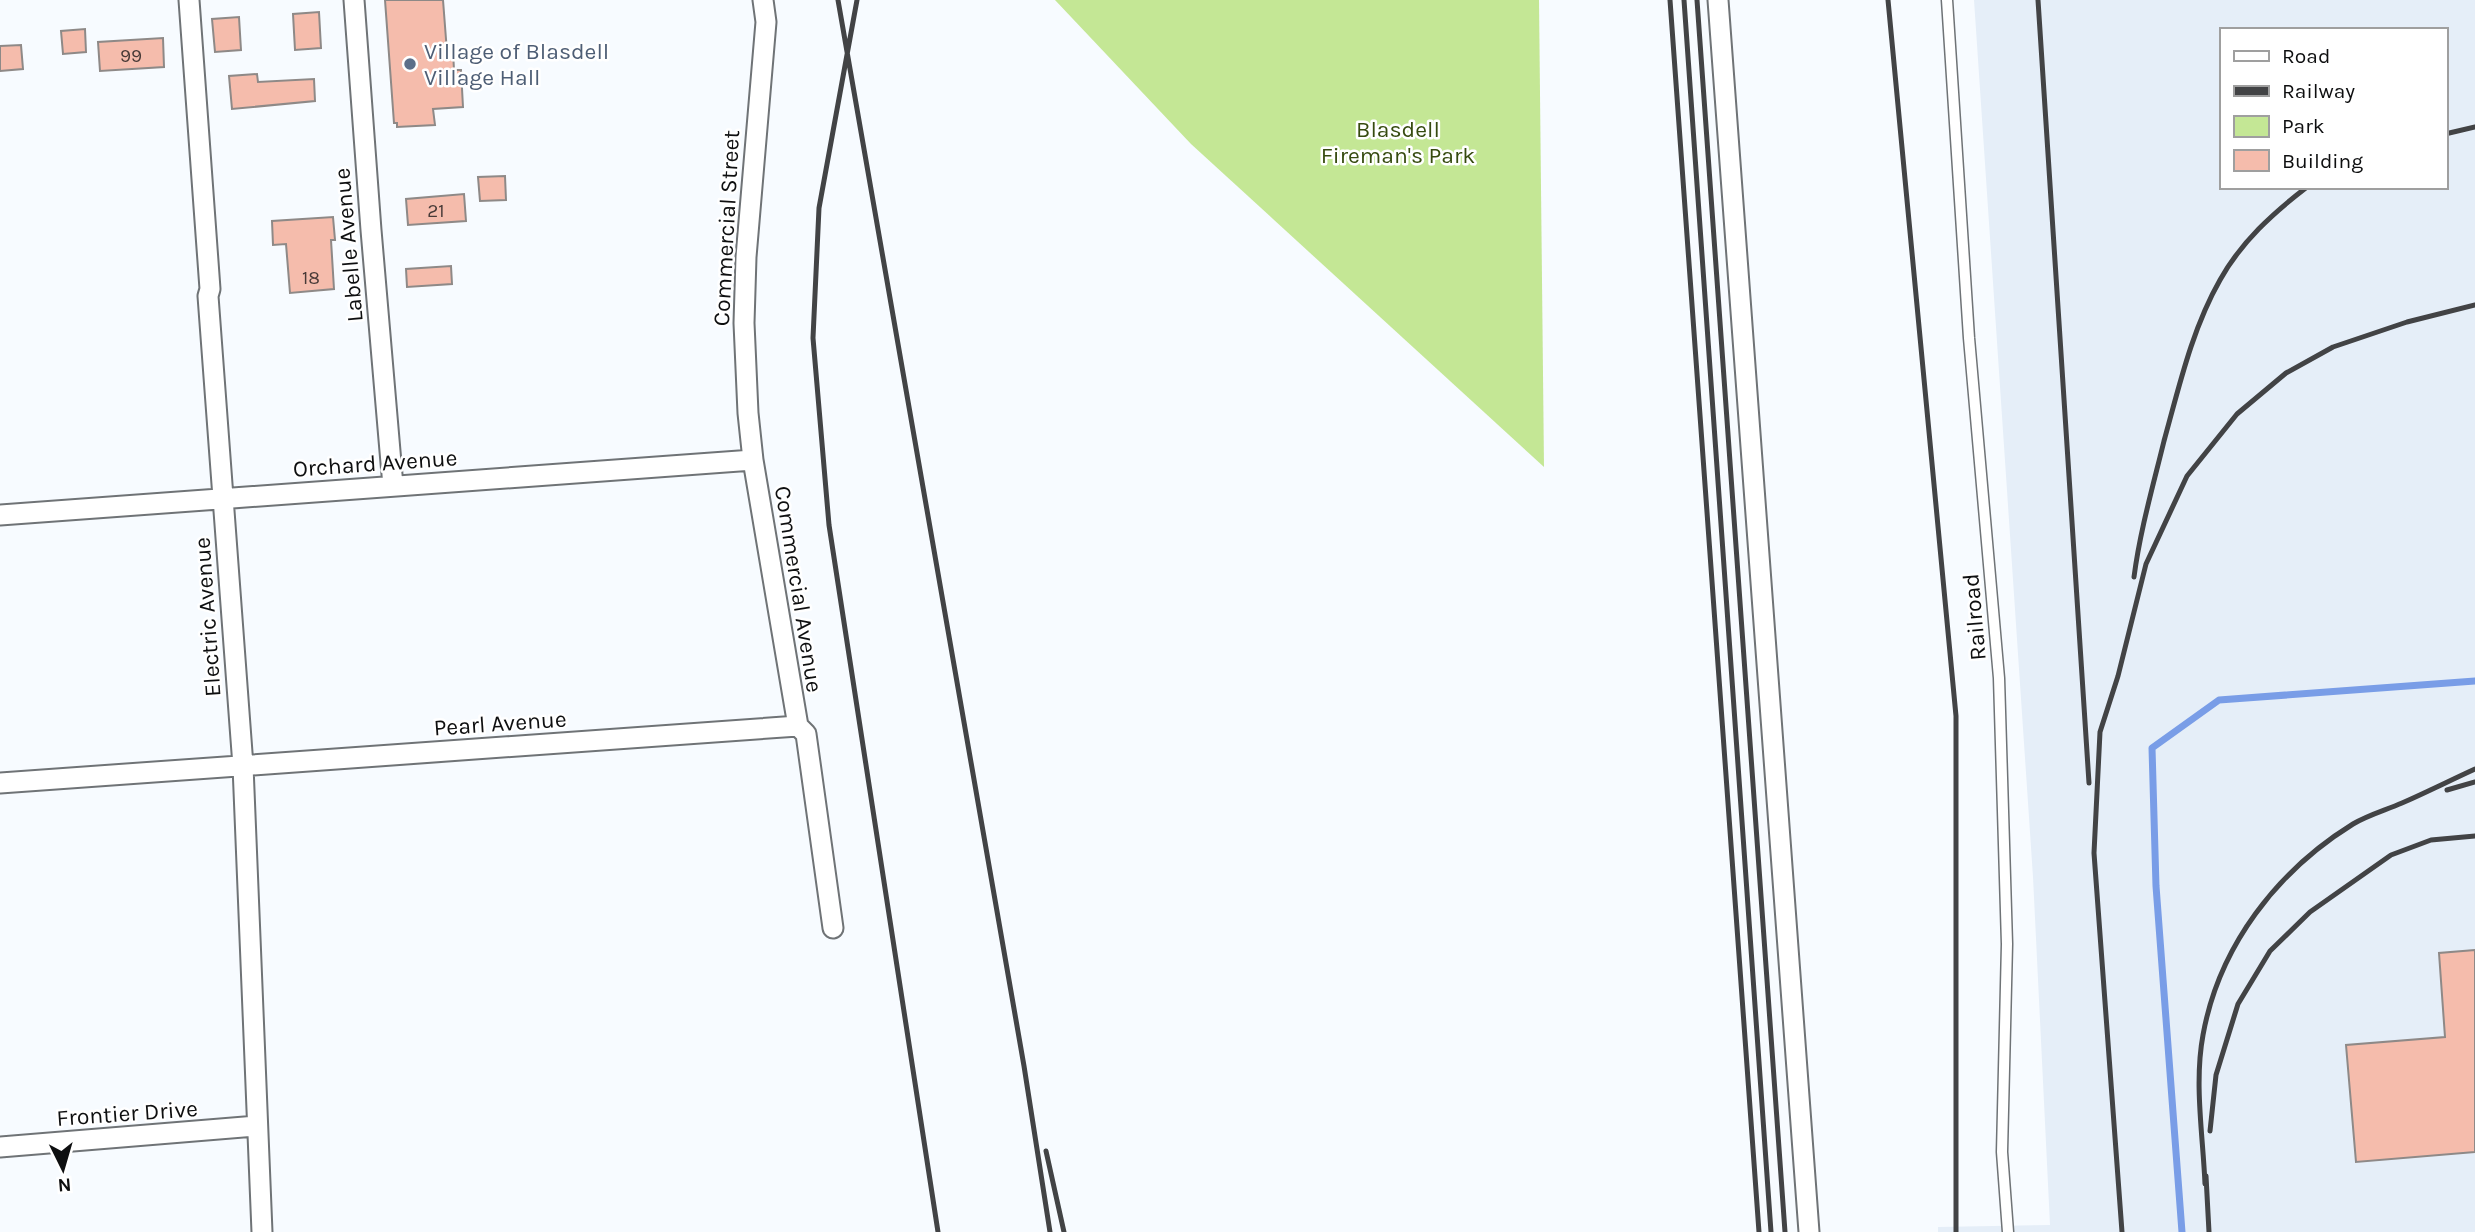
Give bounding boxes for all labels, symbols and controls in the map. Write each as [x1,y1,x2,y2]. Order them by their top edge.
legend [2220,28,2447,189]
place label: Village of Blasdell Village Hall [424,38,609,91]
text: Road [2282,44,2330,68]
house number: 99 [120,45,142,67]
marker: Village of Blasdell Village Hall [402,56,418,72]
text: Railway [2282,79,2355,103]
text: Park [2282,114,2325,138]
park label: Blasdell Fireman's Park [1321,116,1475,169]
street label: Commercial Street [708,129,745,327]
text: Building [2282,149,2363,173]
street label: Labelle Avenue [328,167,369,323]
house number: 21 [427,200,445,222]
house number: 18 [302,267,320,289]
street label: Orchard Avenue [292,444,458,483]
street label: Commercial Avenue [769,484,828,694]
street label: Electric Avenue [188,536,227,698]
street label: Railroad [1957,572,1992,662]
street label: Pearl Avenue [433,705,567,742]
street label: Frontier Drive [55,1095,199,1132]
north arrow [28,1134,98,1204]
text: N [57,1173,72,1196]

